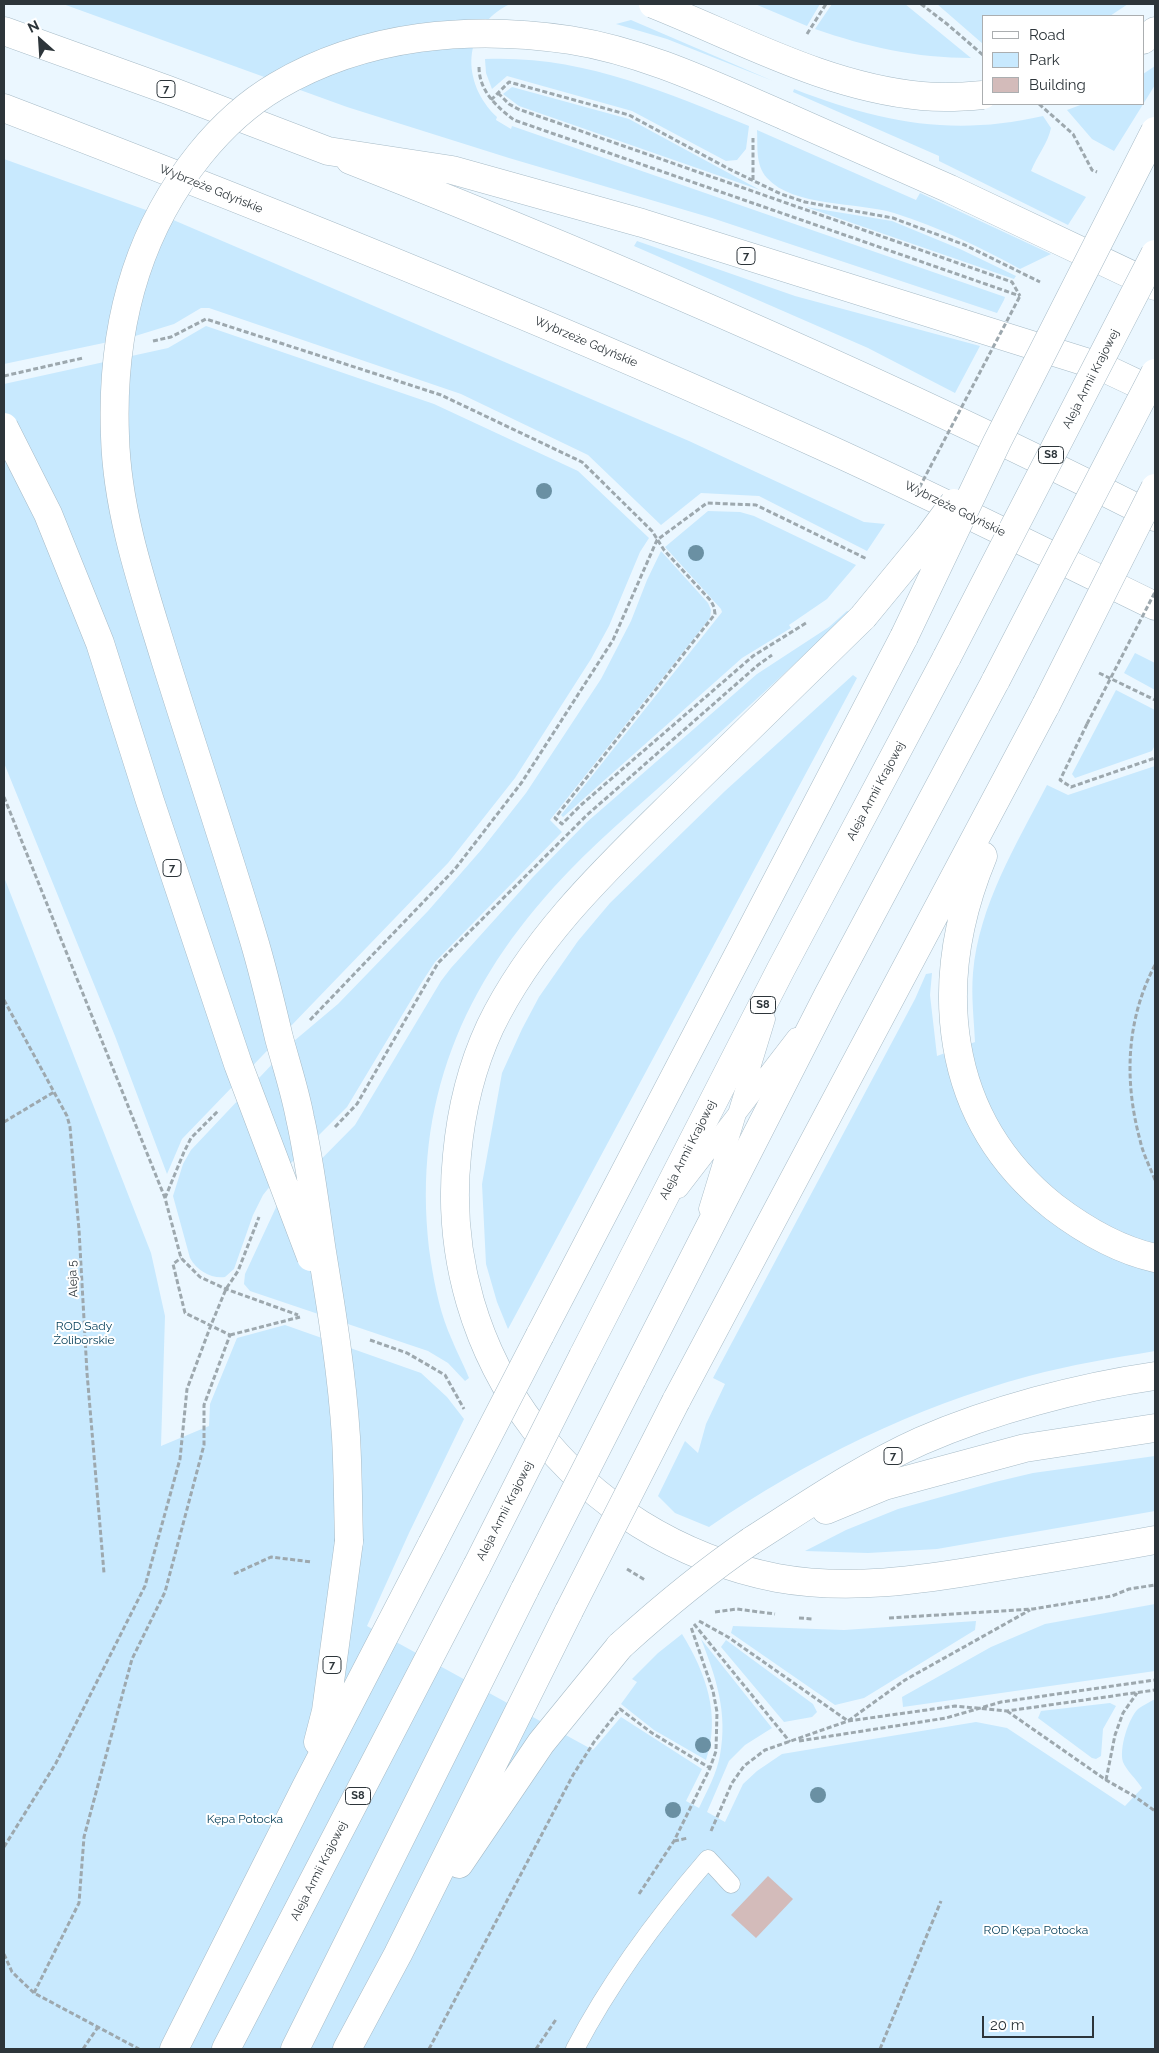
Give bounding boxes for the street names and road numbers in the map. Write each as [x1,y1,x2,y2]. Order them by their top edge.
road number: 7 [157,80,175,98]
street label: Wybrzeże Gdyńskie [157,162,265,216]
road number: 7 [737,248,755,264]
street label: Wybrzeże Gdyńskie [532,314,640,370]
street label: Aleja Armii Krajowej [1060,327,1122,431]
road number: S8 [1038,446,1064,464]
street label: Wybrzeże Gdyńskie [902,478,1008,540]
street label: Aleja Armii Krajowej [844,739,908,843]
road number: 7 [163,860,181,876]
road number: S8 [750,996,776,1014]
street label: Aleja Armii Krajowej [657,1098,719,1202]
street label: Aleja 5 [65,1260,81,1298]
road number: 7 [884,1448,902,1464]
street label: Aleja Armii Krajowej [474,1459,536,1563]
road number: 7 [323,1656,341,1674]
road number: S8 [346,1788,370,1804]
street label: Aleja Armii Krajowej [288,1819,350,1923]

